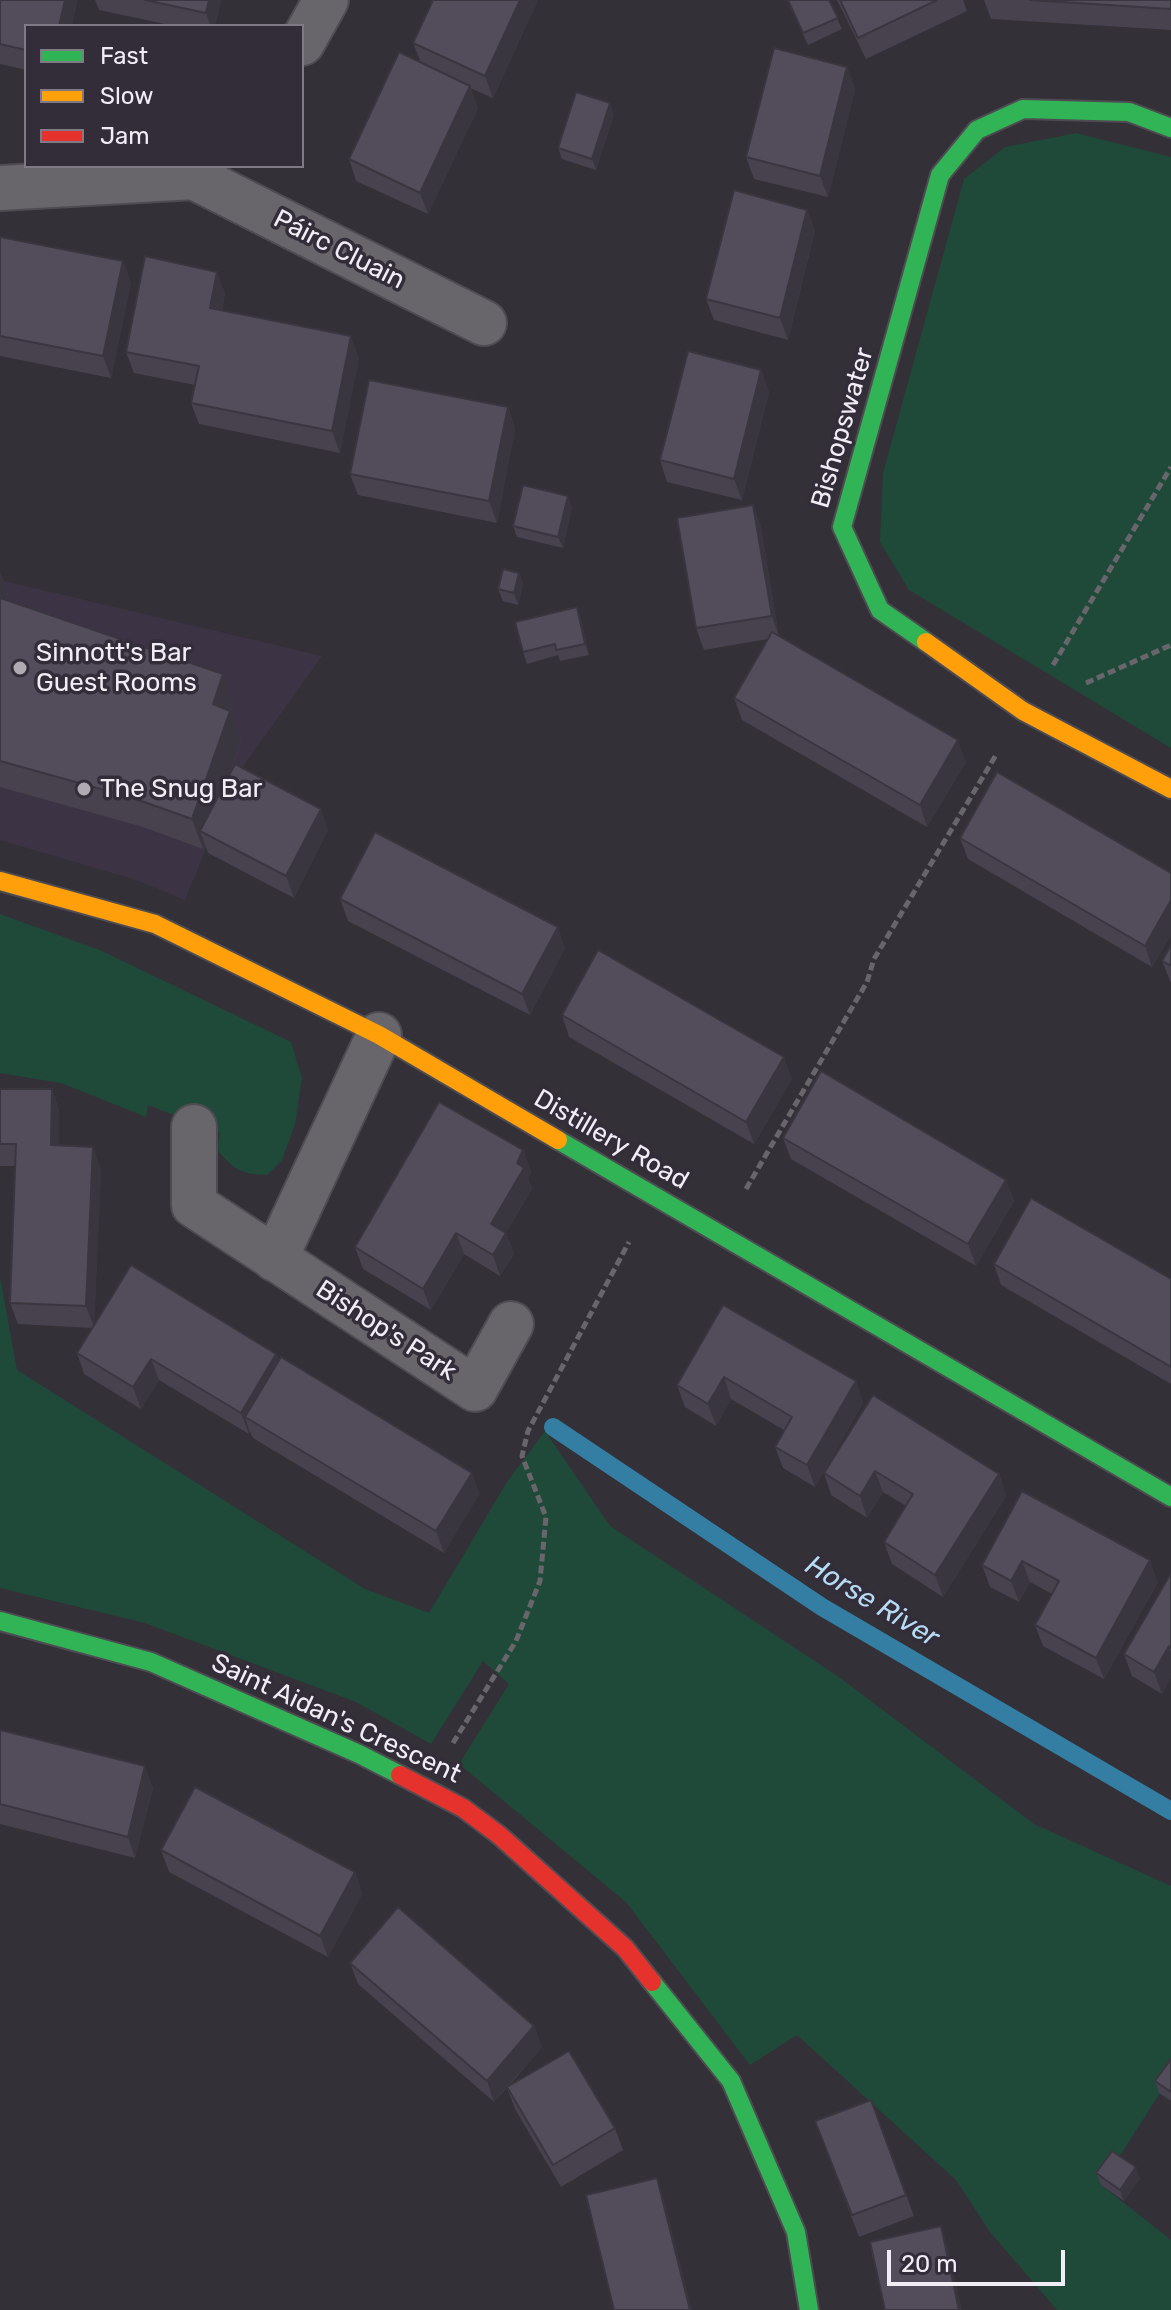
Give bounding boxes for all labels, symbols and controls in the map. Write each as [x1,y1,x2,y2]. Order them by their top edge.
legend [24,24,304,168]
text: Fast [100,42,148,70]
text: Slow [100,82,153,110]
text: Jam [100,122,150,150]
street label: Páirc Cluain [268,204,410,296]
street label: Bishopswater [805,344,881,512]
place label: Sinnott's Bar Guest Rooms [36,637,197,698]
marker: Sinnott's Bar Guest Rooms [11,659,29,677]
place label: The Snug Bar [100,773,262,805]
marker: The Snug Bar [75,780,93,798]
street label: Distillery Road [528,1083,694,1197]
street label: Bishop's Park [310,1274,462,1388]
water label: Horse River [799,1549,945,1655]
street label: Saint Aidan's Crescent [206,1647,466,1791]
scale bar [891,2234,1069,2284]
text: 20 m [901,2250,958,2278]

